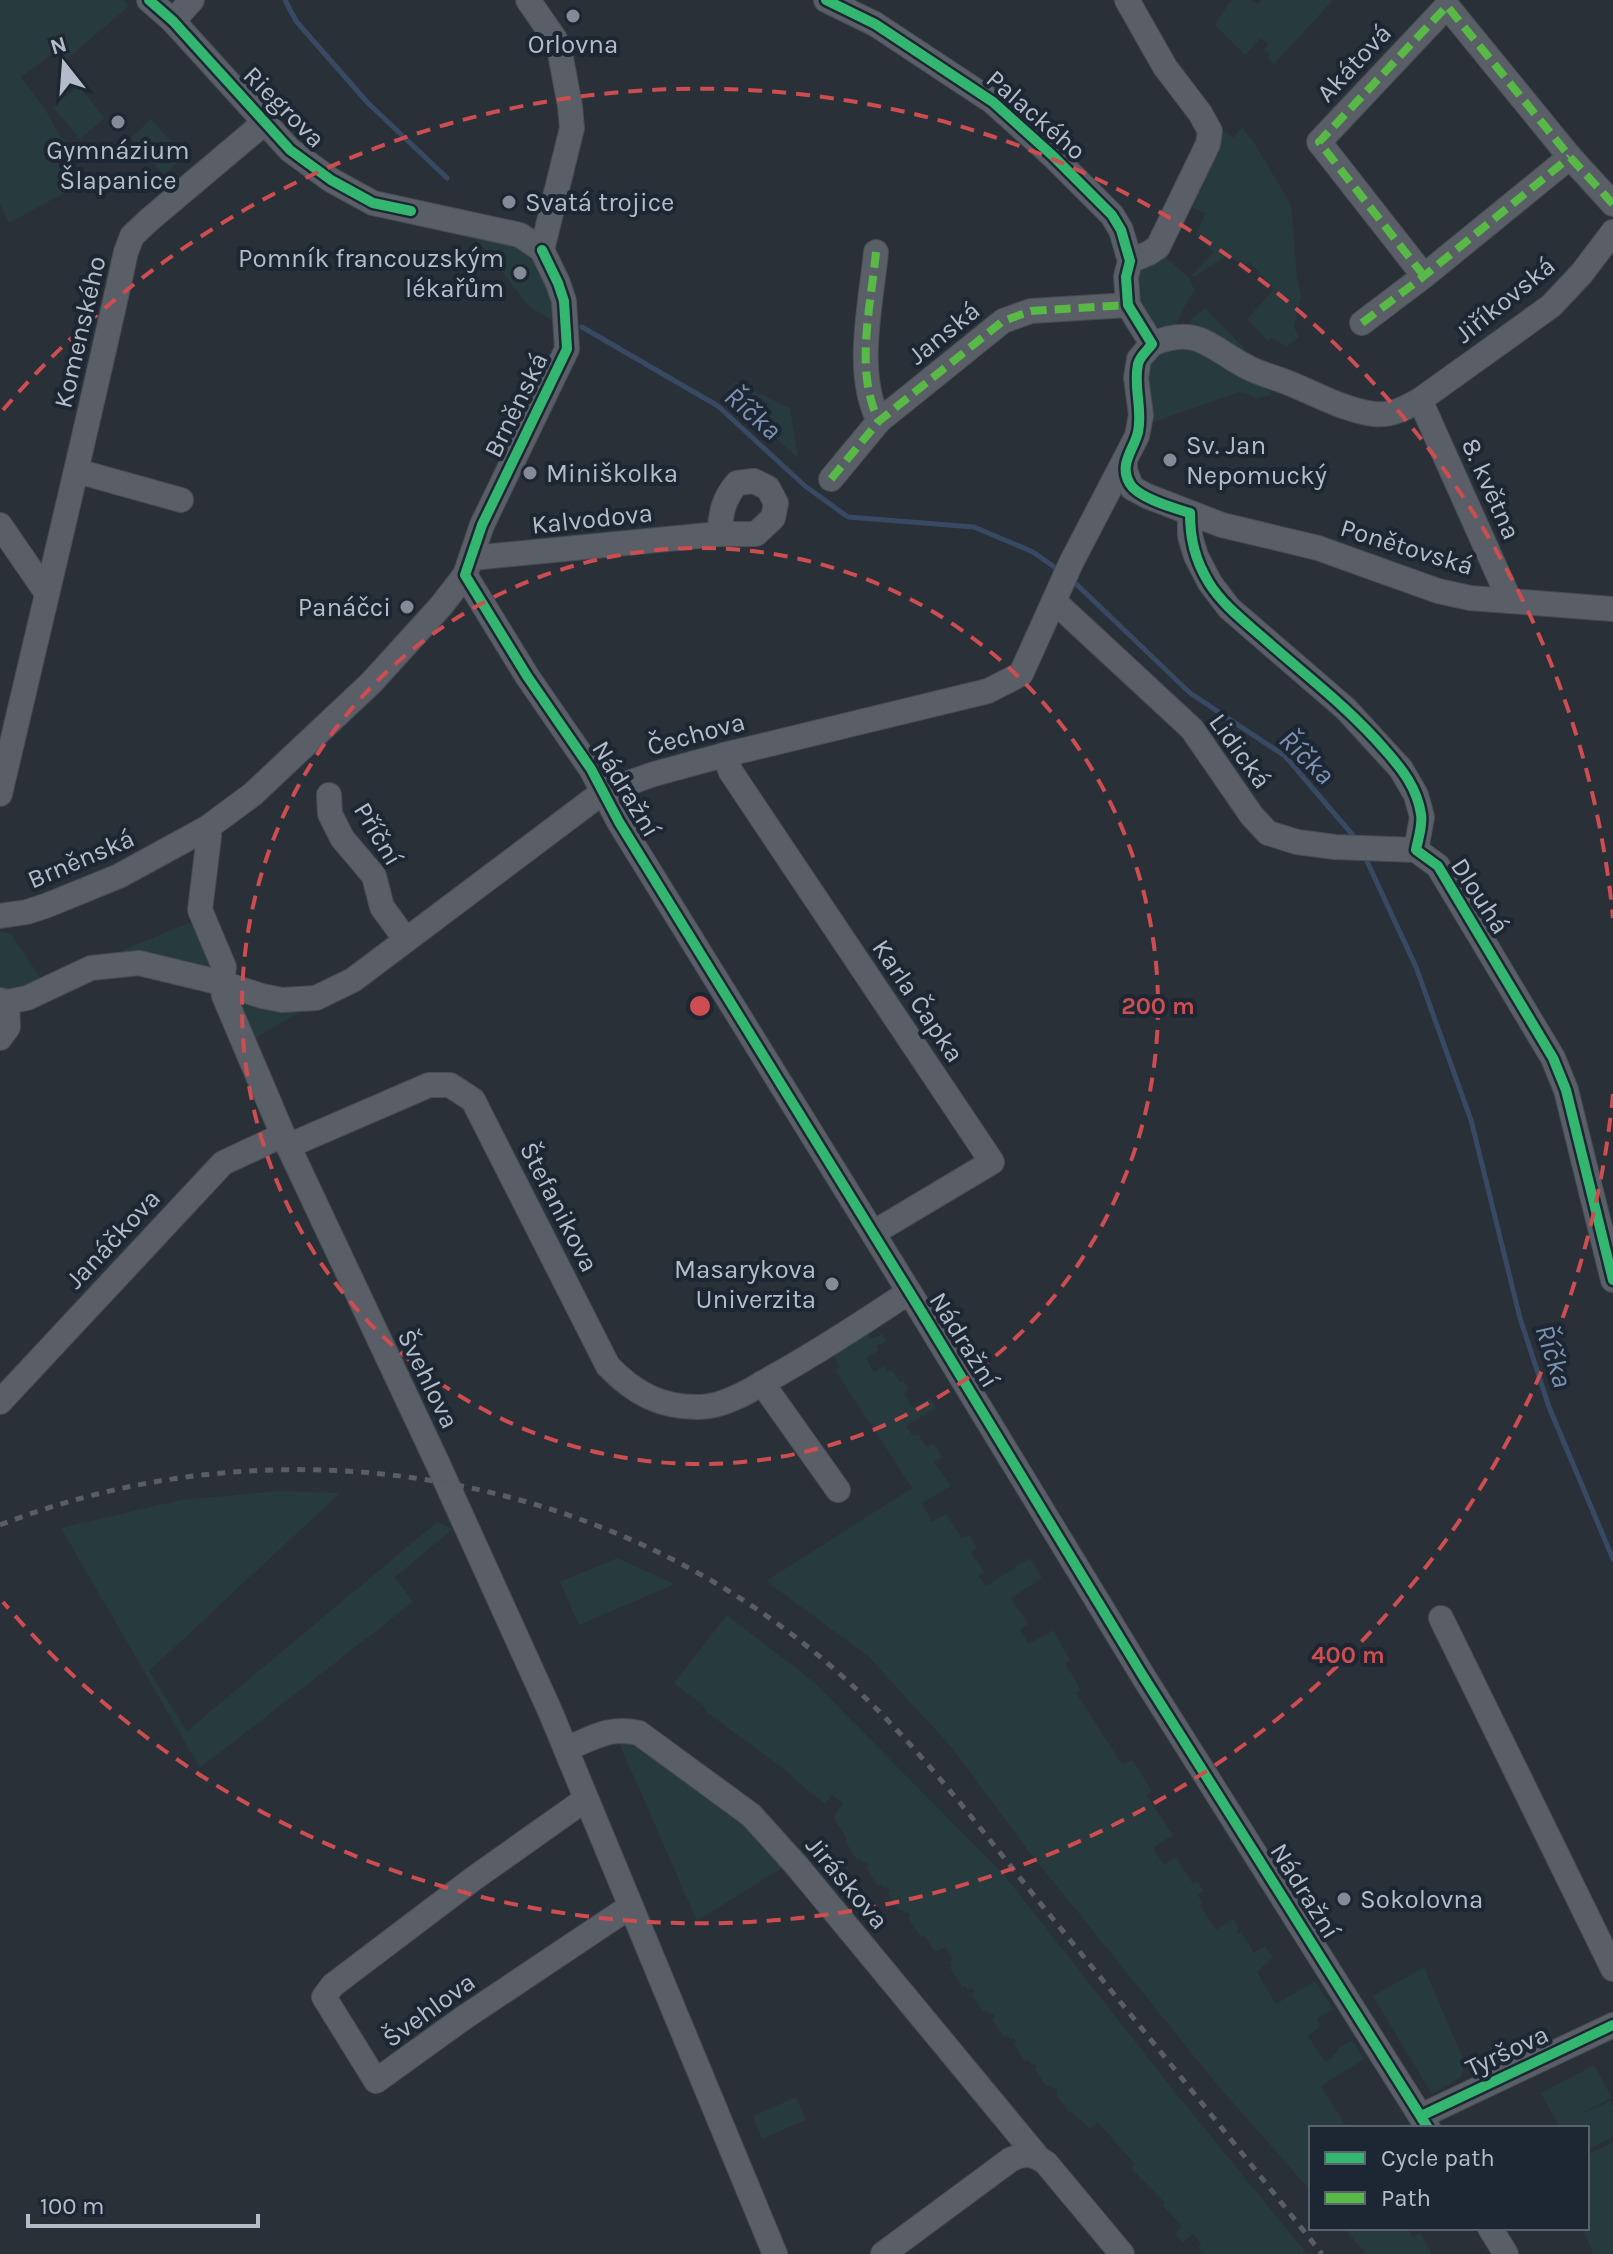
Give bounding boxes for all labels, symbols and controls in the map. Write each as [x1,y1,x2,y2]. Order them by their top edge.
marker: Orlovna [564,7,582,25]
street label: Akátová [1310,18,1398,108]
north arrow [24,24,104,104]
place label: Orlovna [528,29,618,60]
text: N [47,31,70,61]
street label: Riegrova [237,60,331,154]
street label: Palackého [980,63,1092,167]
marker: Gymnázium Šlapanice [109,113,127,131]
place label: Gymnázium Šlapanice [46,135,190,196]
place label: Svatá trojice [525,187,674,218]
marker: Svatá trojice [500,193,518,211]
place label: Pomník francouzským lékařům [238,243,504,304]
street label: Jiříkovská [1449,250,1561,350]
street label: Komenského [47,253,113,411]
marker: Pomník francouzským lékařům [511,264,529,282]
street label: Janská [902,295,986,371]
street label: Brněnská [477,347,555,463]
water label: Říčka [718,379,788,447]
place label: Sv. Jan Nepomucký [1186,430,1327,491]
street label: 8. května [1455,434,1527,544]
marker: Sv. Jan Nepomucký [1161,451,1179,469]
place label: Miniškolka [546,458,678,489]
marker: Miniškolka [521,464,539,482]
street label: Kalvodova [530,497,654,541]
street label: Ponětovská [1337,512,1477,582]
place label: Panáčci [298,592,391,623]
marker: Panáčci [398,598,416,616]
street label: Čechova [643,705,748,762]
street label: Lidická [1202,707,1278,795]
water label: Říčka [1272,723,1342,791]
street label: Nádražní [585,735,667,843]
street label: Příční [347,797,409,872]
street label: Brněnská [23,823,139,895]
street label: Dlouhá [1444,852,1516,940]
street label: Karla Čapka [866,933,971,1068]
centre of rings [686,992,714,1020]
text: 200 m [1121,992,1195,1020]
street label: Štefanikova [513,1136,606,1277]
street label: Janáčkova [59,1183,167,1295]
place label: Masarykova Univerzita [674,1254,816,1315]
marker: Masarykova Univerzita [823,1275,841,1293]
street label: Nádražní [923,1286,1006,1394]
water label: Říčka [1528,1320,1580,1392]
street label: Švehlova [391,1324,466,1434]
text: 400 m [1311,1641,1385,1669]
street label: Jiráskova [799,1830,895,1936]
street label: Nádražní [1264,1837,1347,1945]
place label: Sokolovna [1360,1884,1483,1915]
marker: Sokolovna [1335,1890,1353,1908]
street label: Švehlova [376,1965,481,2054]
street label: Tyršova [1461,2018,1553,2084]
legend [1309,2126,1589,2230]
text: Cycle path [1381,2144,1495,2172]
scale bar [28,2178,258,2228]
text: Path [1381,2184,1431,2212]
text: 100 m [40,2192,105,2220]

